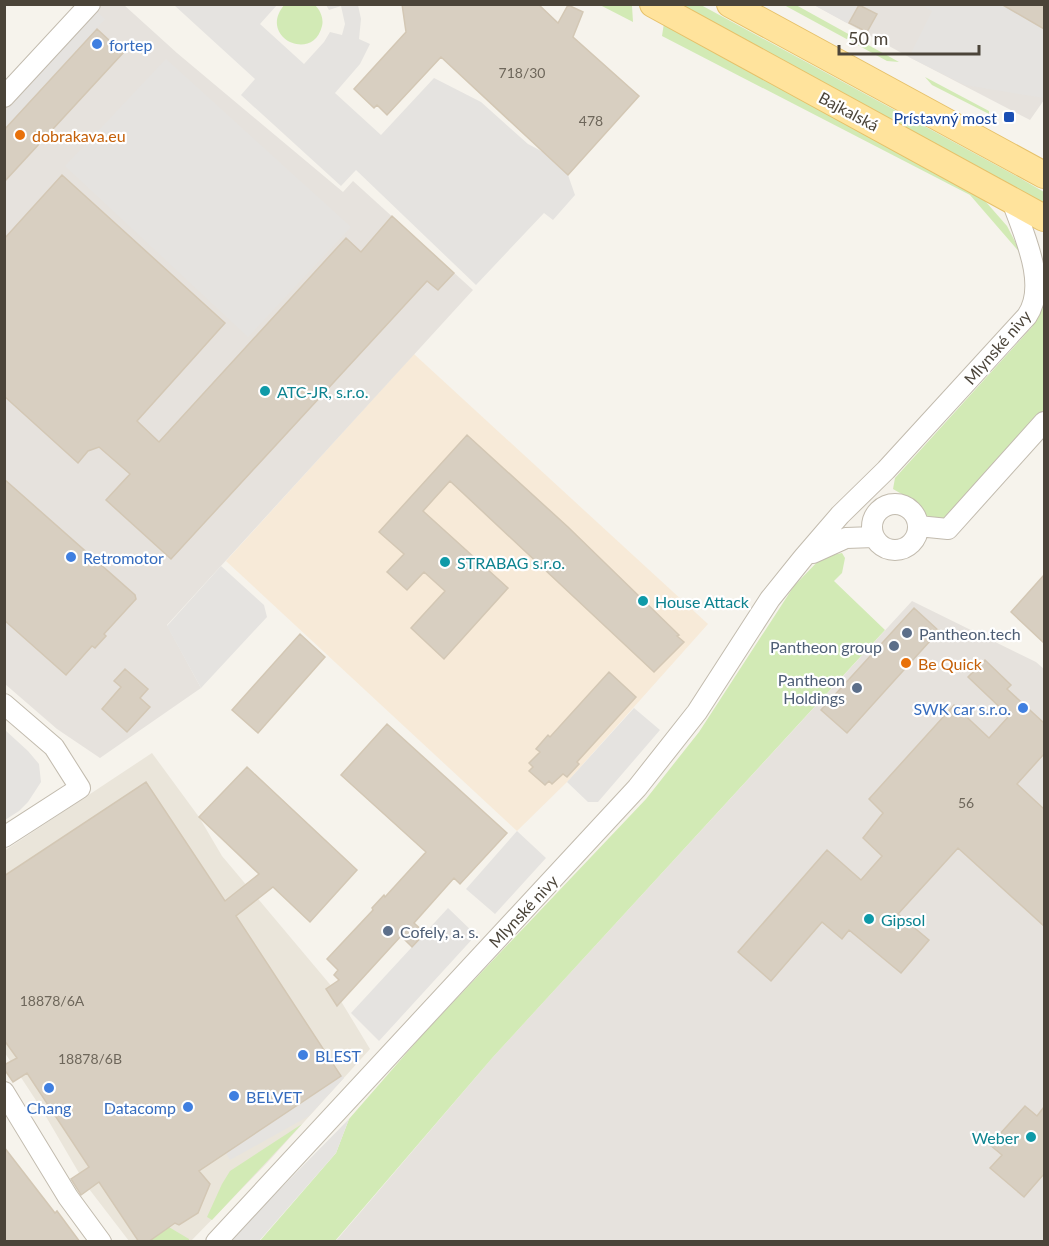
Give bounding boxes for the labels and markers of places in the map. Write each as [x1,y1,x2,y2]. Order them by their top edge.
place label: fortep [109,35,152,54]
marker: fortep [90,37,104,51]
place label: Prístavný most [894,108,997,127]
marker: Prístavný most [1002,110,1016,124]
place label: dobrakava.eu [32,126,126,145]
marker: dobrakava.eu [13,128,27,142]
place label: ATC-JR, s.r.o. [277,382,368,401]
marker: ATC-JR, s.r.o. [258,384,272,398]
place label: Retromotor [83,548,164,567]
marker: Retromotor [64,550,78,564]
place label: STRABAG s.r.o. [457,553,565,572]
marker: STRABAG s.r.o. [438,555,452,569]
place label: House Attack [655,592,750,611]
marker: House Attack [636,594,650,608]
place label: Pantheon.tech [919,624,1021,643]
marker: Pantheon.tech [900,626,914,640]
place label: Pantheon group [770,637,882,656]
marker: Pantheon group [887,639,901,653]
place label: Be Quick [918,654,983,673]
marker: Be Quick [899,656,913,670]
place label: Pantheon Holdings [778,670,845,707]
marker: Pantheon Holdings [850,681,864,695]
place label: SWK car s.r.o. [913,699,1011,718]
marker: SWK car s.r.o. [1016,701,1030,715]
place label: Gipsol [881,910,925,929]
marker: Gipsol [862,912,876,926]
place label: Cofely, a. s. [400,922,479,941]
marker: Cofely, a. s. [381,924,395,938]
place label: BLEST [315,1046,361,1065]
marker: BLEST [296,1048,310,1062]
marker: Chang [42,1081,56,1095]
place label: BELVET [246,1087,302,1106]
marker: BELVET [227,1089,241,1103]
place label: Chang [27,1098,71,1117]
place label: Datacomp [104,1098,176,1117]
marker: Datacomp [181,1100,195,1114]
place label: Weber [972,1128,1019,1147]
marker: Weber [1024,1130,1038,1144]

